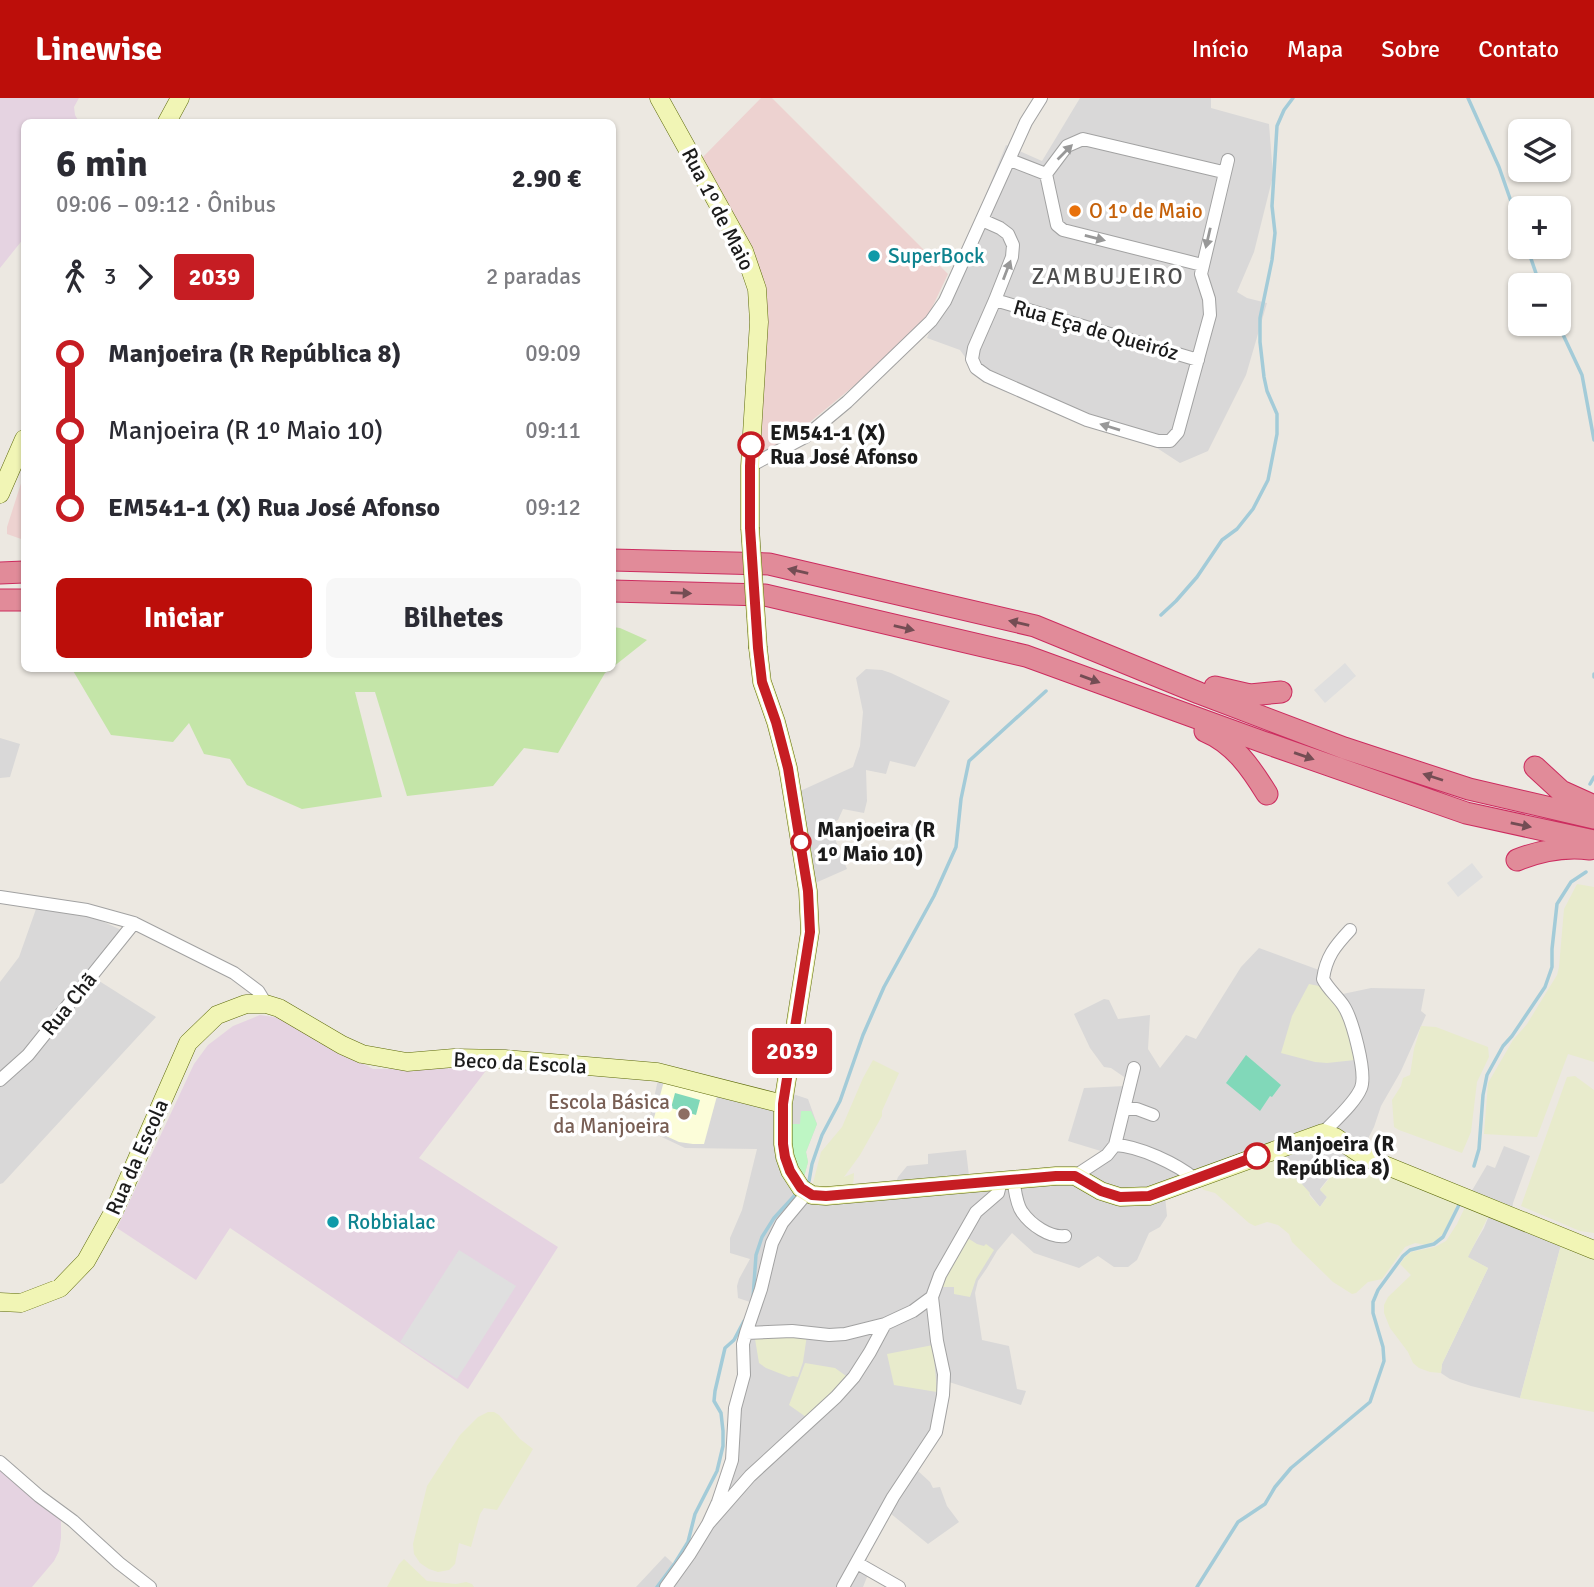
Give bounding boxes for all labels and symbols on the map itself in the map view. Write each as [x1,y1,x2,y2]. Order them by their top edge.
street label: Rua 1º de Maio [676,143,760,275]
one-way arrow [1056,143,1073,160]
place label: O 1º de Maio [1089,198,1203,224]
marker: O 1º de Maio [1067,203,1083,219]
one-way arrow [1202,227,1213,249]
one-way arrow [1084,233,1106,244]
place label: SuperBock [888,243,985,269]
marker: SuperBock [866,248,882,264]
one-way arrow [1001,259,1012,280]
district label: ZAMBUJEIRO [1031,262,1185,291]
street label: Rua Eça de Queiróz [1010,294,1182,366]
place label: EM541-1 (X) Rua José Afonso [770,420,918,470]
one-way arrow [1099,421,1120,431]
marker: EM541-1 (X) Rua José Afonso [738,432,764,458]
one-way arrow [786,565,808,576]
one-way arrow [670,587,692,598]
one-way arrow [1008,617,1030,628]
one-way arrow [893,622,915,633]
one-way arrow [1080,674,1101,685]
one-way arrow [1294,751,1315,762]
one-way arrow [1422,771,1443,782]
place label: Manjoeira (R 1º Maio 10) [817,817,935,867]
one-way arrow [1510,820,1532,831]
marker: Manjoeira (R 1º Maio 10) [791,832,811,852]
street label: Rua Chã [36,967,102,1041]
line badge: 2039 [743,1028,841,1074]
street label: Beco da Escola [453,1047,587,1079]
place label: Escola Básica da Manjoeira [548,1089,670,1139]
street label: Rua da Escola [100,1095,174,1219]
marker: Escola Básica da Manjoeira [676,1106,692,1122]
place label: Manjoeira (R República 8) [1276,1131,1394,1181]
marker: Manjoeira (R República 8) [1244,1143,1270,1169]
place label: Robbialac [347,1209,436,1235]
marker: Robbialac [325,1214,341,1230]

